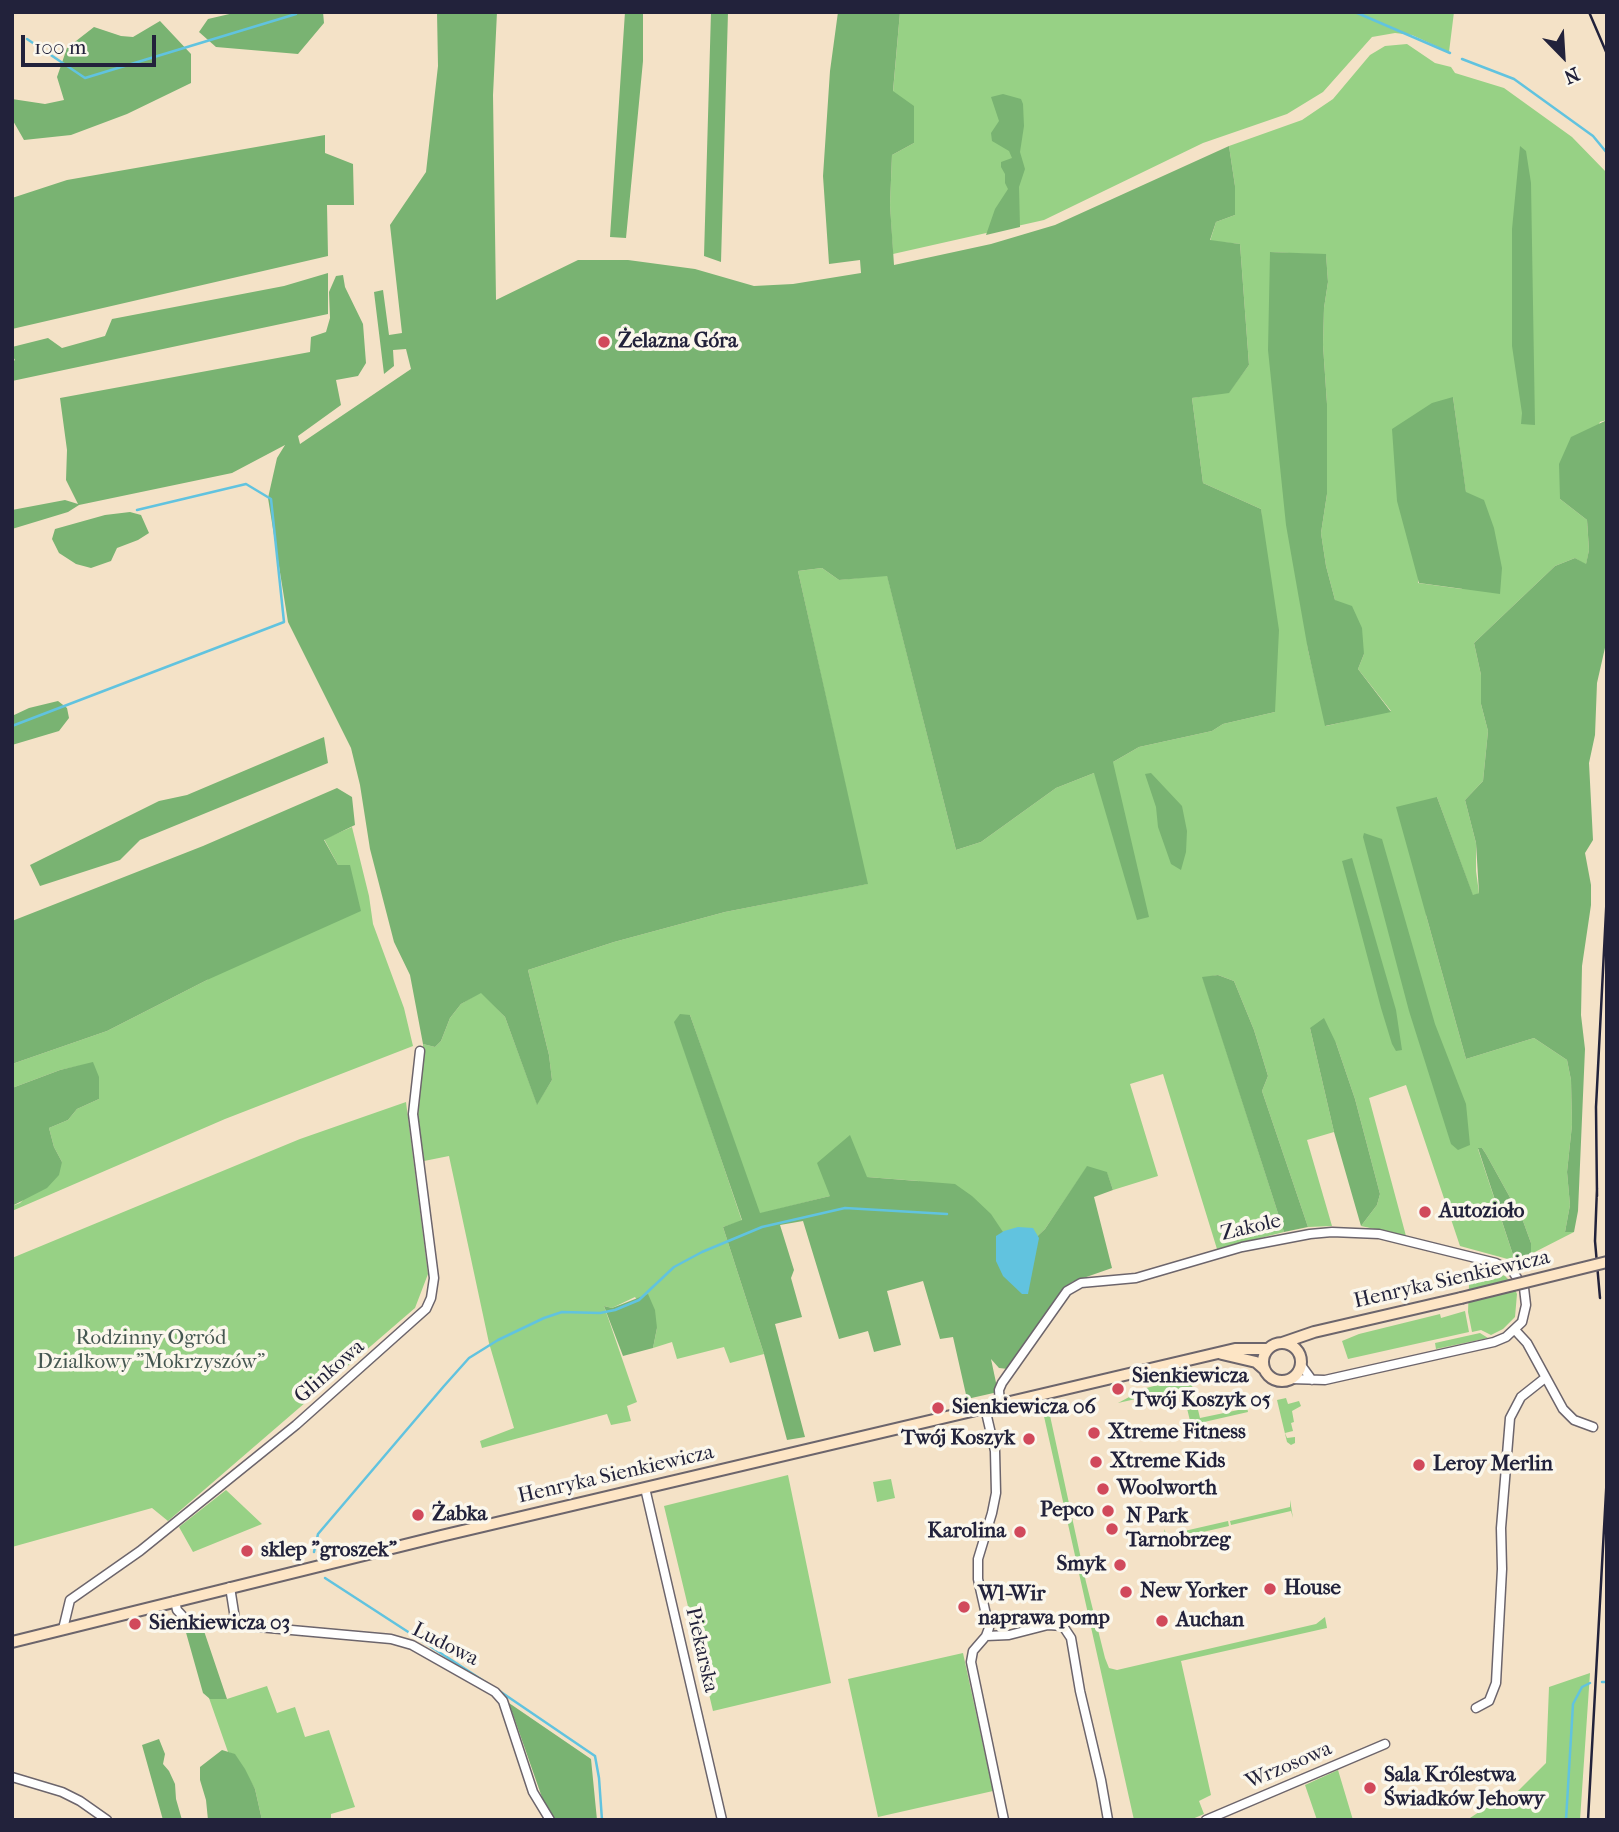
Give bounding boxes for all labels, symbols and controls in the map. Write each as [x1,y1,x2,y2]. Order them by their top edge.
scale bar [24,21,159,65]
north arrow [1528,21,1598,91]
text: 100 m [34,35,87,59]
text: N [1560,62,1583,88]
place label: Żelazna Góra [618,329,738,355]
marker: Żelazna Góra [596,334,612,350]
place label: Autozioło [1439,1199,1524,1225]
marker: Autozioło [1417,1204,1433,1220]
street label: Zakole [1218,1209,1284,1247]
street label: Henryka Sienkiewicza [1352,1245,1552,1315]
park label: Rodzinny Ogród Dzialkowy "Mokrzyszów" [37,1326,265,1376]
street label: Glinkowa [290,1335,370,1409]
place label: Sienkiewicza Twój Koszyk 05 [1132,1364,1271,1414]
marker: Sienkiewicza Twój Koszyk 05 [1110,1381,1126,1397]
place label: Sienkiewicza 06 [952,1395,1096,1421]
marker: Sienkiewicza 06 [930,1400,946,1416]
place label: Xtreme Fitness [1108,1420,1246,1446]
marker: Xtreme Fitness [1086,1425,1102,1441]
place label: Twój Koszyk [901,1426,1015,1452]
marker: Twój Koszyk [1021,1431,1037,1447]
street label: Henryka Sienkiewicza [516,1440,716,1510]
place label: Xtreme Kids [1110,1449,1225,1475]
place label: Leroy Merlin [1433,1452,1553,1478]
marker: Xtreme Kids [1088,1454,1104,1470]
marker: Leroy Merlin [1411,1457,1427,1473]
place label: Woolworth [1117,1476,1217,1502]
marker: Woolworth [1095,1481,1111,1497]
place label: Pepco [1040,1498,1094,1524]
place label: Żabka [432,1502,487,1528]
marker: Pepco [1100,1503,1116,1519]
place label: N Park Tarnobrzeg [1126,1504,1230,1554]
marker: Żabka [410,1507,426,1523]
place label: Karolina [928,1519,1006,1545]
marker: N Park Tarnobrzeg [1104,1521,1120,1537]
marker: Karolina [1012,1524,1028,1540]
place label: sklep "groszek" [261,1538,397,1564]
marker: sklep "groszek" [239,1543,255,1559]
place label: Smyk [1056,1552,1106,1578]
marker: Smyk [1112,1557,1128,1573]
place label: House [1284,1576,1341,1602]
place label: New Yorker [1140,1579,1247,1605]
marker: House [1262,1581,1278,1597]
place label: Wl-Wir naprawa pomp [978,1582,1110,1632]
marker: New Yorker [1118,1584,1134,1600]
marker: Wl-Wir naprawa pomp [956,1599,972,1615]
street label: Piekarska [679,1605,723,1695]
place label: Auchan [1176,1608,1244,1634]
place label: Sienkiewicza 03 [149,1611,290,1637]
marker: Auchan [1154,1613,1170,1629]
marker: Sienkiewicza 03 [127,1616,143,1632]
street label: Ludowa [408,1618,482,1672]
street label: Wrzosowa [1242,1737,1336,1795]
place label: Sala Królestwa Świadków Jehowy [1384,1763,1545,1813]
marker: Sala Królestwa Świadków Jehowy [1362,1780,1378,1796]

